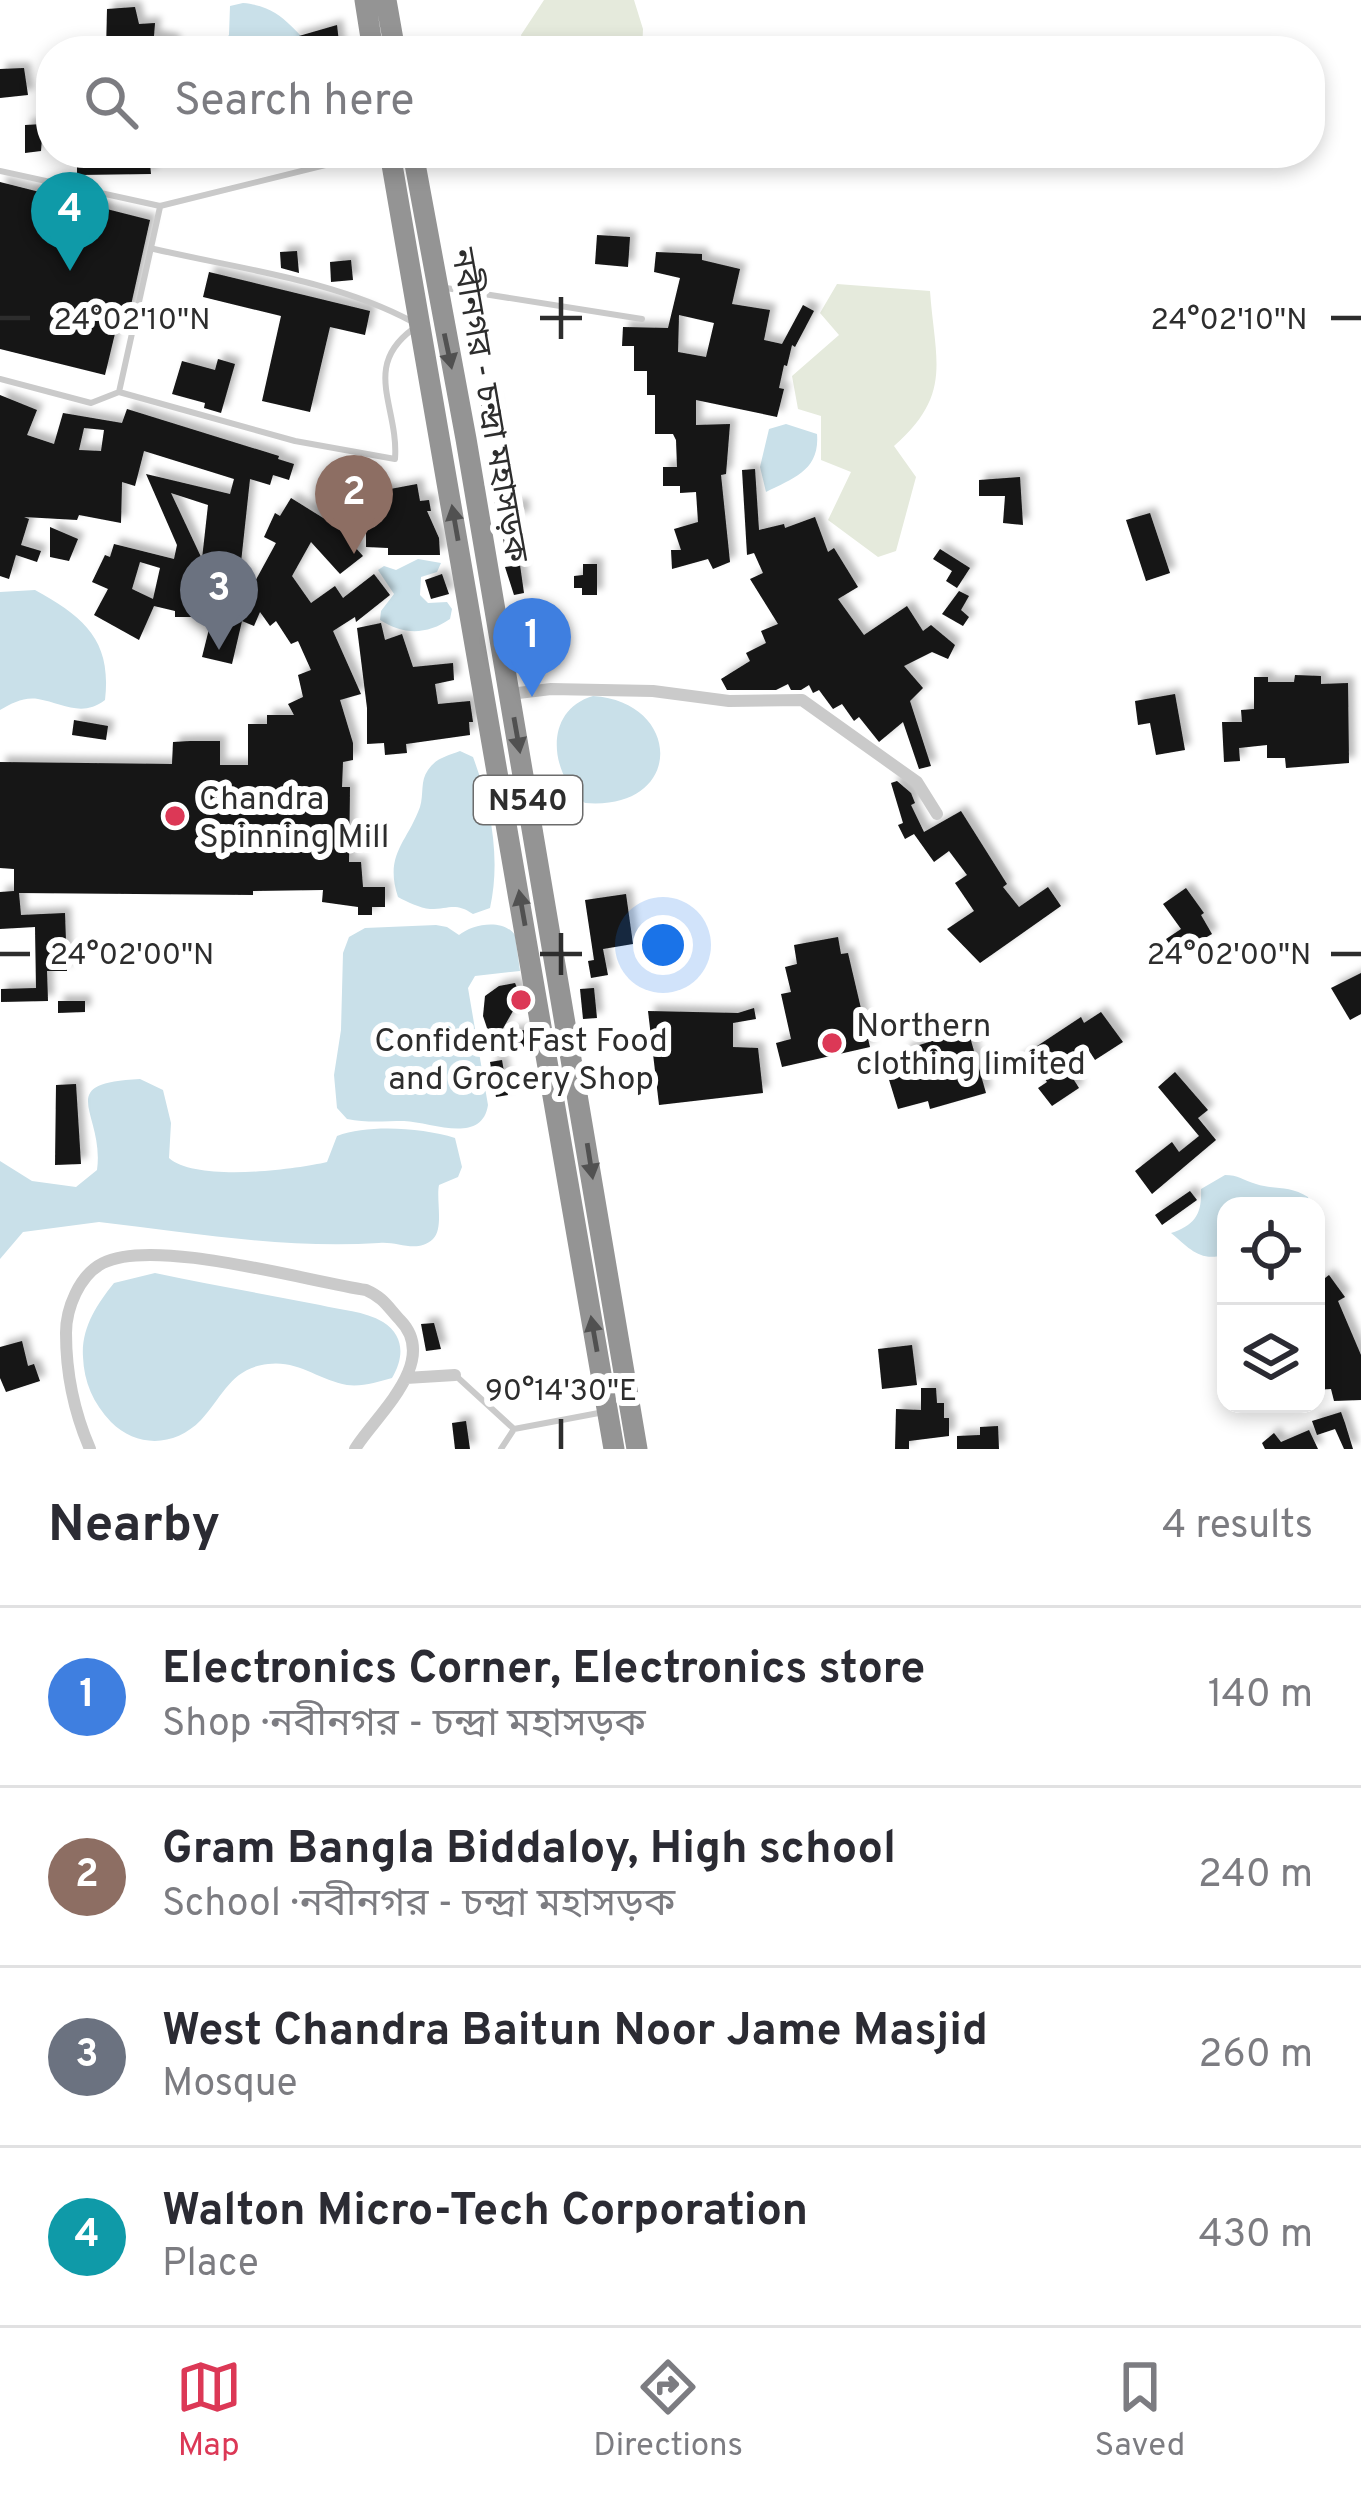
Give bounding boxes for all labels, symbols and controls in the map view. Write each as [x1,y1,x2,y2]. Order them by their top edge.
search box [36,36,1325,168]
icon: search [78,69,144,135]
text: Search here [174,74,414,131]
pin: 4 [31,172,109,271]
street label: নবীনগর - চন্দ্রা মহাসড়ক [439,244,537,566]
text: 24°02'10"N [54,303,210,340]
text: 24°02'10"N [1151,303,1307,340]
one-way arrow [439,332,458,370]
pin: 2 [315,455,393,554]
one-way arrow [446,504,464,542]
pin: 3 [180,551,258,650]
pin: 1 [493,598,571,697]
one-way arrow [508,716,526,754]
road number: N540 [474,776,582,824]
place label: Chandra Spinning Mill [199,780,389,860]
marker: Chandra Spinning Mill [162,803,188,829]
one-way arrow [512,889,531,926]
your location [633,915,693,975]
text: 24°02'00"N [50,938,214,975]
text: 24°02'00"N [1147,938,1311,975]
marker: Confident Fast Food and Grocery Shop [508,987,534,1013]
place label: Northern clothing limited [856,1007,1086,1087]
place label: Confident Fast Food and Grocery Shop [374,1022,668,1102]
marker: Northern clothing limited [819,1030,845,1056]
one-way arrow [581,1142,599,1180]
map controls [1217,1197,1325,1413]
button: locate [1217,1197,1325,1305]
button: layers [1217,1305,1325,1413]
one-way arrow [585,1314,603,1352]
text: 90°14'30"E [485,1374,637,1411]
text: Nearby [48,1495,220,1560]
text: 4 results [1162,1503,1313,1552]
text: Electronics Corner, Electronics store [162,1642,925,1699]
text: 1 [79,1672,95,1721]
text: 140 m [1208,1672,1313,1721]
text: Shop · নবীনগর - চন্দ্রা মহাসড়ক [162,1701,646,1750]
text: Gram Bangla Biddaloy, High school [162,1822,896,1879]
text: 2 [75,1852,99,1901]
text: 240 m [1198,1852,1313,1901]
text: School · নবীনগর - চন্দ্রা মহাসড়ক [162,1881,675,1930]
text: West Chandra Baitun Noor Jame Masjid [162,2004,988,2061]
text: 3 [75,2032,99,2081]
text: 260 m [1199,2032,1313,2081]
text: Mosque [162,2061,297,2110]
text: Walton Micro-Tech Corporation [162,2184,808,2241]
text: 4 [74,2212,100,2261]
text: 430 m [1198,2212,1313,2261]
text: Place [162,2241,259,2290]
tab: Map [176,2354,242,2468]
tab: Directions [593,2354,743,2468]
tab: Saved [1095,2354,1185,2468]

